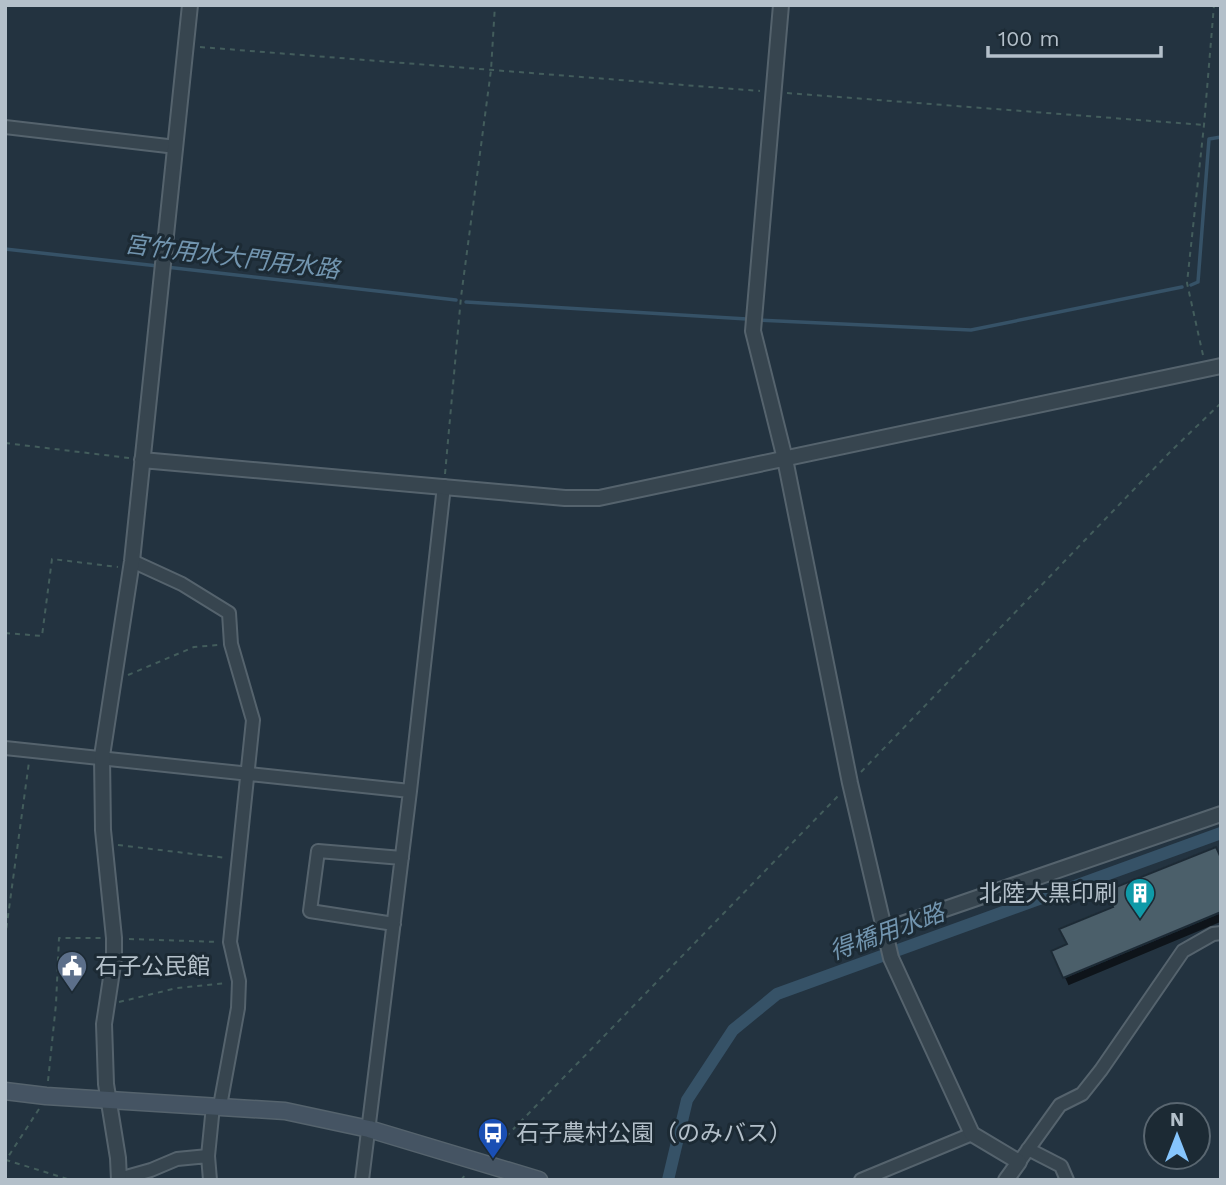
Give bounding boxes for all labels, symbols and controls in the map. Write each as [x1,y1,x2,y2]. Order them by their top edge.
scale bar [988,14,1161,58]
text: 100 m [998,26,1060,51]
water label: 宮竹用水大門用水路 [123,230,343,284]
building icon: 北陸大黒印刷 [1123,876,1157,920]
place label: 北陸大黒印刷 [979,880,1117,907]
water label: 得橋用水路 [826,898,950,966]
public building icon: 石子公民館 [55,949,89,993]
place label: 石子公民館 [95,953,210,980]
north arrow [1142,1101,1212,1171]
text: N [1170,1108,1184,1131]
bus stop icon: 石子農村公園（のみバス） [476,1116,510,1160]
place label: 石子農村公園（のみバス） [516,1120,792,1147]

